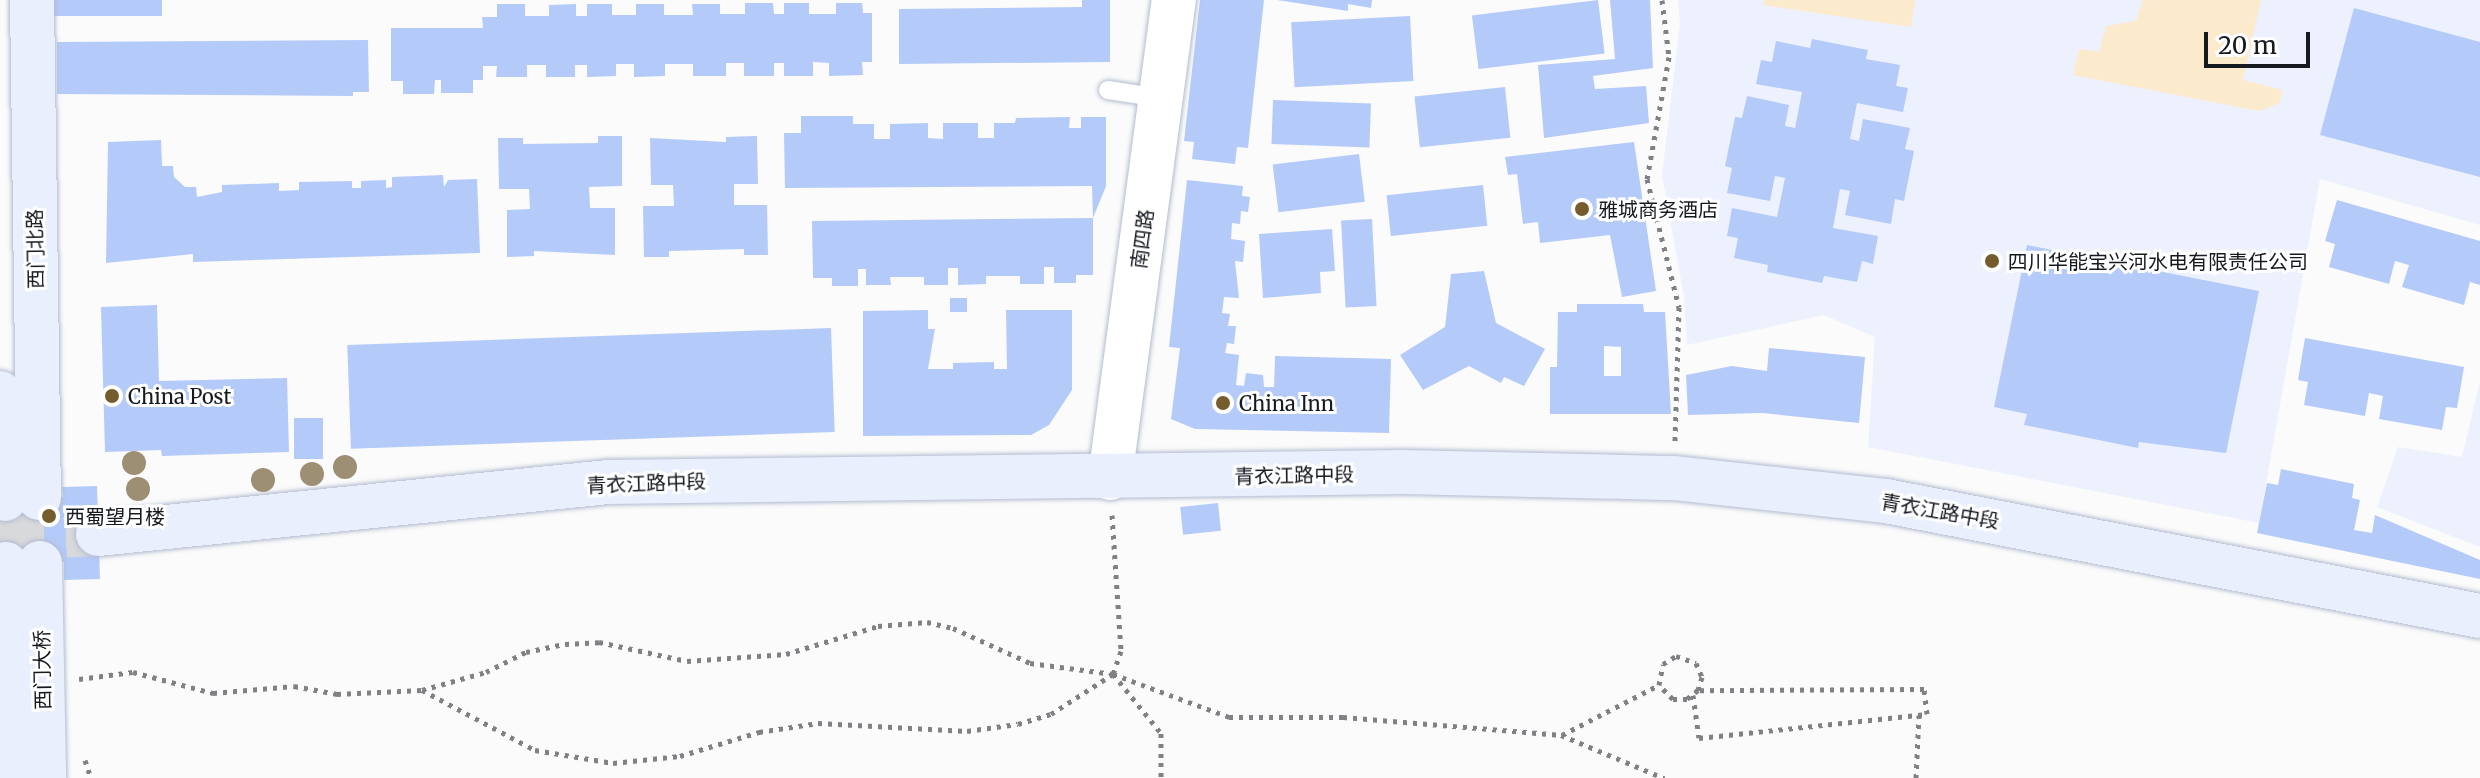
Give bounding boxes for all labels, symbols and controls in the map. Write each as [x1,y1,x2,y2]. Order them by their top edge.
scale bar [2208,16,2314,66]
text: 20 m [2218,30,2277,61]
place label: 雅城商务酒店 [1598,197,1718,221]
marker: 雅城商务酒店 [1573,200,1591,218]
street label: 南四路 [1126,208,1158,270]
street label: 西门北路 [22,209,48,289]
place label: 四川华能宝兴河水电有限责任公司 [2008,249,2308,273]
marker: 四川华能宝兴河水电有限责任公司 [1983,252,2001,270]
place label: China Post [128,384,231,408]
marker: China Post [103,387,121,405]
place label: China Inn [1239,391,1334,415]
marker: China Inn [1214,394,1232,412]
street label: 青衣江路中段 [1234,462,1354,488]
street label: 青衣江路中段 [586,469,706,497]
street label: 青衣江路中段 [1879,489,2001,533]
place label: 西蜀望月楼 [65,504,165,528]
marker: 西蜀望月楼 [40,507,58,525]
street label: 西门大桥 [29,630,55,710]

